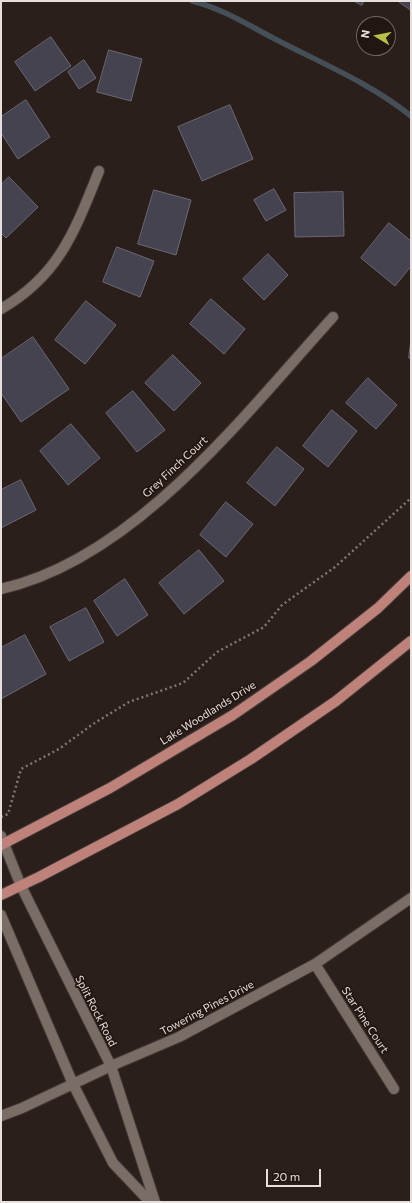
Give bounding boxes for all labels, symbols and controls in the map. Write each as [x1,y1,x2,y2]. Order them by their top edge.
north arrow [356,16,396,56]
text: N [358,29,372,39]
street label: Grey Finch Court [140,433,210,501]
street label: Lake Woodlands Drive [158,678,258,748]
street label: Split Rock Road [72,973,120,1049]
street label: Towering Pines Drive [158,978,256,1038]
street label: Star Pine Court [339,984,391,1056]
scale bar [268,1161,323,1187]
text: 20 m [273,1169,300,1183]

